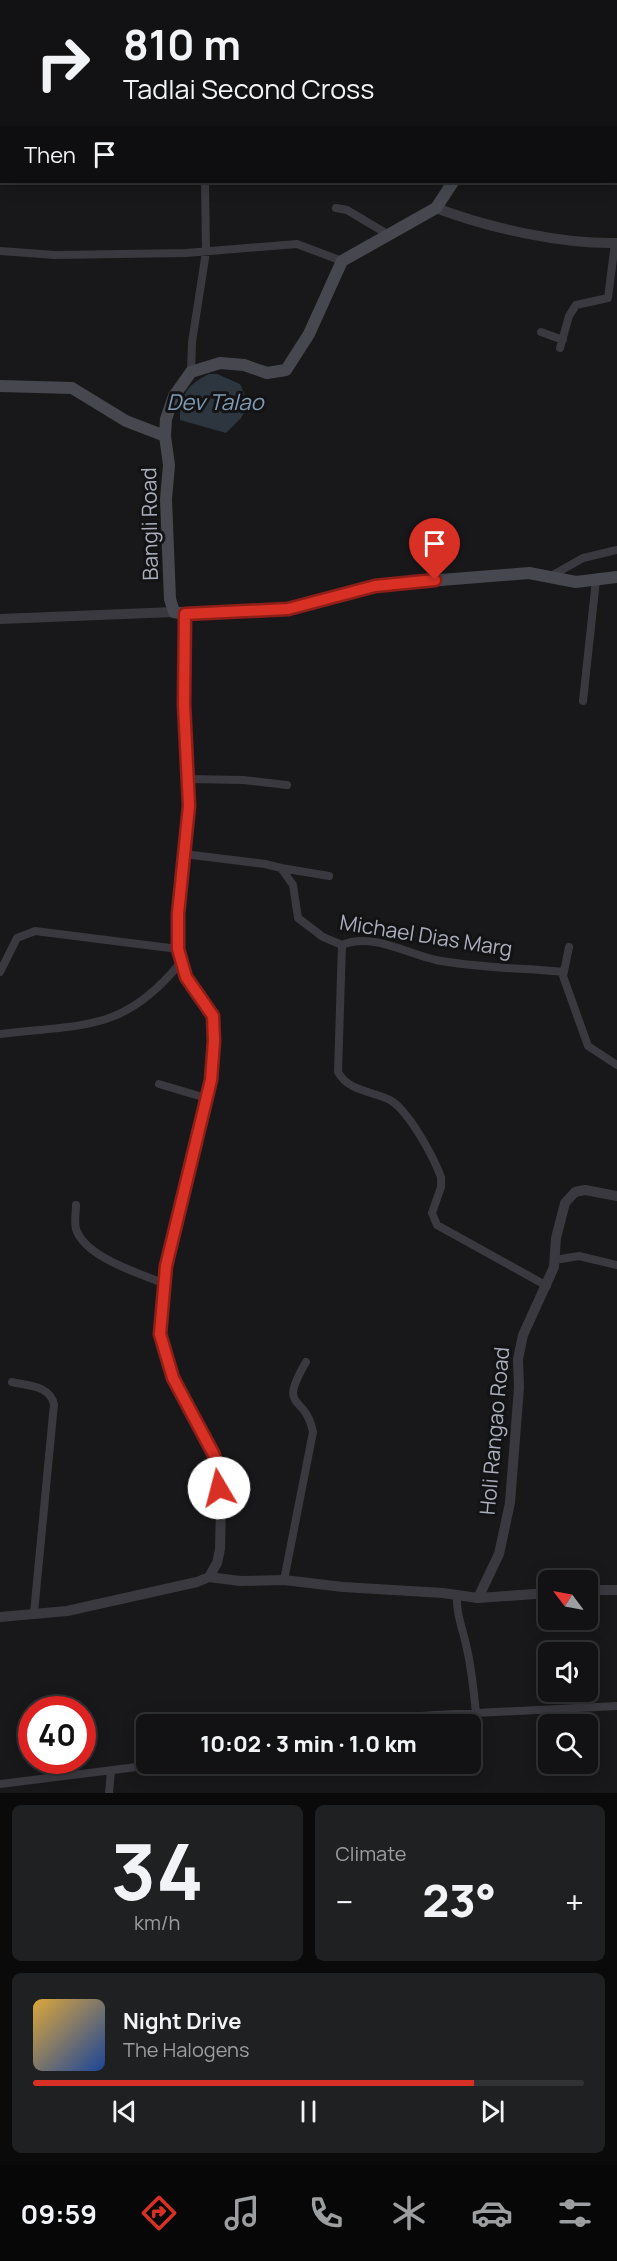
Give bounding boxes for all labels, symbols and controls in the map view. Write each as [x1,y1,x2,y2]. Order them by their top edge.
text: 810 m [123,15,241,73]
icon: right [24,24,102,102]
text: Tadlai Second Cross [123,70,374,107]
icon: arrive [88,138,121,171]
text: Then [24,140,76,170]
water label: Dev Talao [167,387,265,417]
street label: Bangli Road [134,467,164,581]
pin [409,518,460,580]
icon: arrive [418,527,451,560]
street label: Michael Dias Marg [338,908,515,962]
street label: Holi Rangao Road [473,1346,515,1516]
position arrow [187,1456,251,1520]
north arrow [538,1570,598,1630]
map controls [538,1570,598,1774]
button: sound [538,1642,598,1702]
speed limit sign: 40 [18,1696,96,1774]
button: search [538,1714,598,1774]
text: 10:02 · 3 min · 1.0 km [200,1729,417,1759]
text: 34 [111,1817,204,1923]
text: Climate [336,1840,407,1867]
text: 23° [422,1869,496,1931]
text: − [336,1879,353,1924]
text: + [565,1879,584,1924]
text: km/h [134,1909,181,1936]
text: Night Drive [123,2006,242,2036]
text: The Halogens [123,2036,249,2063]
icon: previous [108,2095,141,2128]
icon: pause [292,2095,325,2128]
icon: next [476,2095,509,2128]
icon: directions [138,2192,180,2234]
icon: music [221,2192,263,2234]
icon: phone [305,2192,347,2234]
icon: climate [388,2192,430,2234]
icon: car [471,2192,513,2234]
icon: filters [554,2192,596,2234]
text: 09:59 [21,2195,97,2232]

